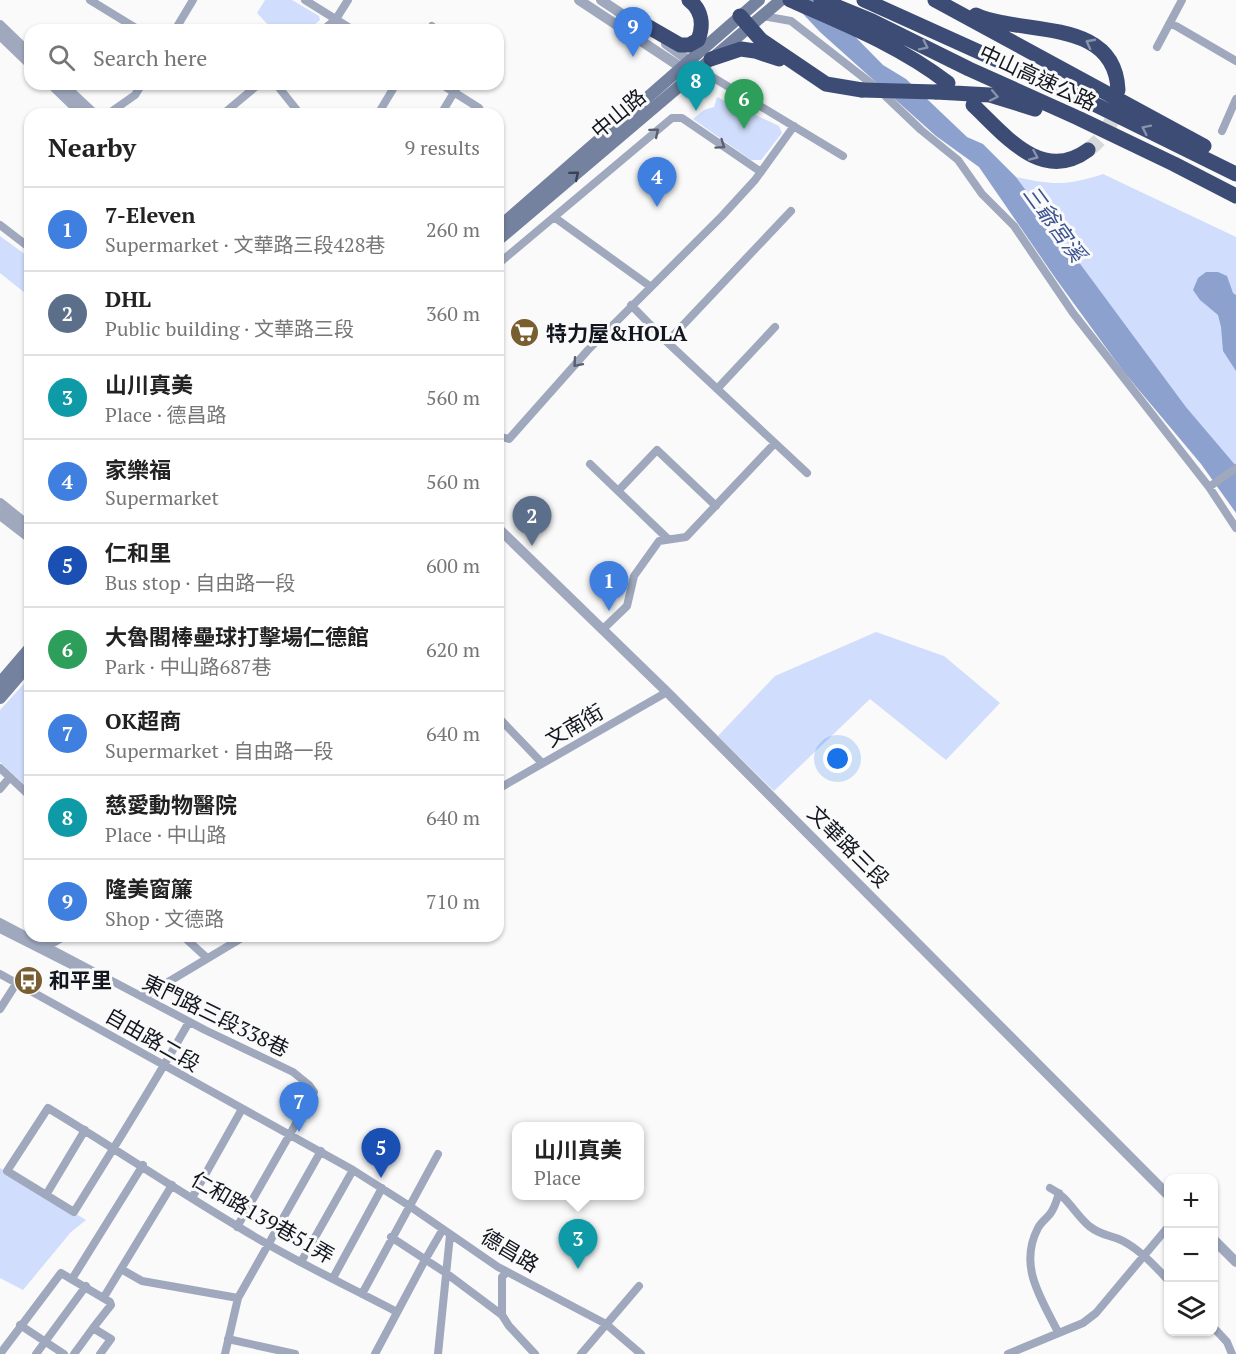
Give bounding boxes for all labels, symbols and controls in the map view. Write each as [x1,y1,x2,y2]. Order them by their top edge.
pin: 9 [614,8,652,57]
search box [24,24,504,90]
street label: 中山高速公路 [975,38,1101,116]
one-way arrow [918,39,929,51]
one-way arrow [1086,39,1096,50]
icon: search [45,41,78,74]
text: Search here [93,43,207,72]
pin: 8 [676,62,716,111]
pin: 6 [724,80,764,129]
street label: 中山路 [585,82,651,144]
one-way arrow [989,89,999,102]
one-way arrow [1142,124,1153,136]
one-way arrow [648,128,659,139]
text: Nearby [48,130,136,164]
text: 9 results [405,134,480,161]
one-way arrow [715,138,726,149]
one-way arrow [1028,148,1039,160]
pin: 4 [638,158,676,207]
one-way arrow [568,171,579,182]
water label: 三爺宮溪 [1017,179,1094,270]
text: 7-Eleven [105,200,196,229]
text: 1 [62,216,73,243]
text: 260 m [426,216,480,243]
text: Supermarket · 文華路三段428巷 [105,231,385,258]
text: DHL [105,284,151,313]
text: 2 [62,300,73,327]
text: 360 m [426,300,480,327]
text: Public building · 文華路三段 [105,315,354,342]
supermarket icon: 特力屋&HOLA [509,317,541,349]
place label: 特力屋&HOLA [546,319,688,347]
one-way arrow [573,356,584,367]
text: 山川真美 [105,370,193,399]
text: 3 [62,384,73,411]
text: 560 m [426,384,480,411]
text: Place · 德昌路 [105,401,227,428]
text: 家樂福 [105,455,171,484]
text: 4 [62,468,73,495]
text: 560 m [426,468,480,495]
text: Supermarket [105,484,219,511]
pin: 2 [512,496,552,546]
text: 仁和里 [105,538,171,567]
text: 5 [62,552,73,579]
text: 600 m [426,552,480,579]
pin: 1 [590,562,628,611]
text: Bus stop · 自由路一段 [105,569,295,596]
text: 大魯閣棒壘球打擊場仁德館 [105,622,369,651]
text: 6 [62,636,73,663]
text: 620 m [426,636,480,663]
text: Park · 中山路687巷 [105,653,272,680]
street label: 文南街 [540,697,608,753]
text: OK超商 [105,706,181,735]
text: 7 [62,720,73,747]
text: 640 m [426,720,480,747]
text: Supermarket · 自由路一段 [105,737,333,764]
your location [823,744,852,773]
text: 慈愛動物醫院 [105,790,237,819]
street label: 文華路三段 [802,799,896,893]
text: 8 [62,804,73,831]
text: 640 m [426,804,480,831]
text: Place · 中山路 [105,821,227,848]
text: 隆美窗簾 [105,874,193,903]
text: 9 [62,888,73,915]
text: 710 m [426,888,480,915]
text: Shop · 文德路 [105,905,224,932]
bus stop icon: 和平里 [12,964,44,996]
place label: 和平里 [49,966,112,994]
street label: 東門路三段338巷 [138,967,294,1063]
street label: 自由路二段 [101,1001,205,1077]
pin: 7 [280,1082,318,1132]
popup [512,1122,644,1200]
pin: 5 [362,1128,400,1178]
text: 山川真美 [534,1135,622,1164]
text: Place [534,1164,581,1191]
street label: 仁和路139巷51弄 [186,1165,340,1269]
map controls [1164,1174,1218,1336]
button: + [1164,1174,1218,1228]
pin: 3 [558,1220,598,1269]
street label: 德昌路 [476,1222,544,1278]
button: − [1164,1228,1218,1282]
button: layers [1164,1282,1218,1336]

